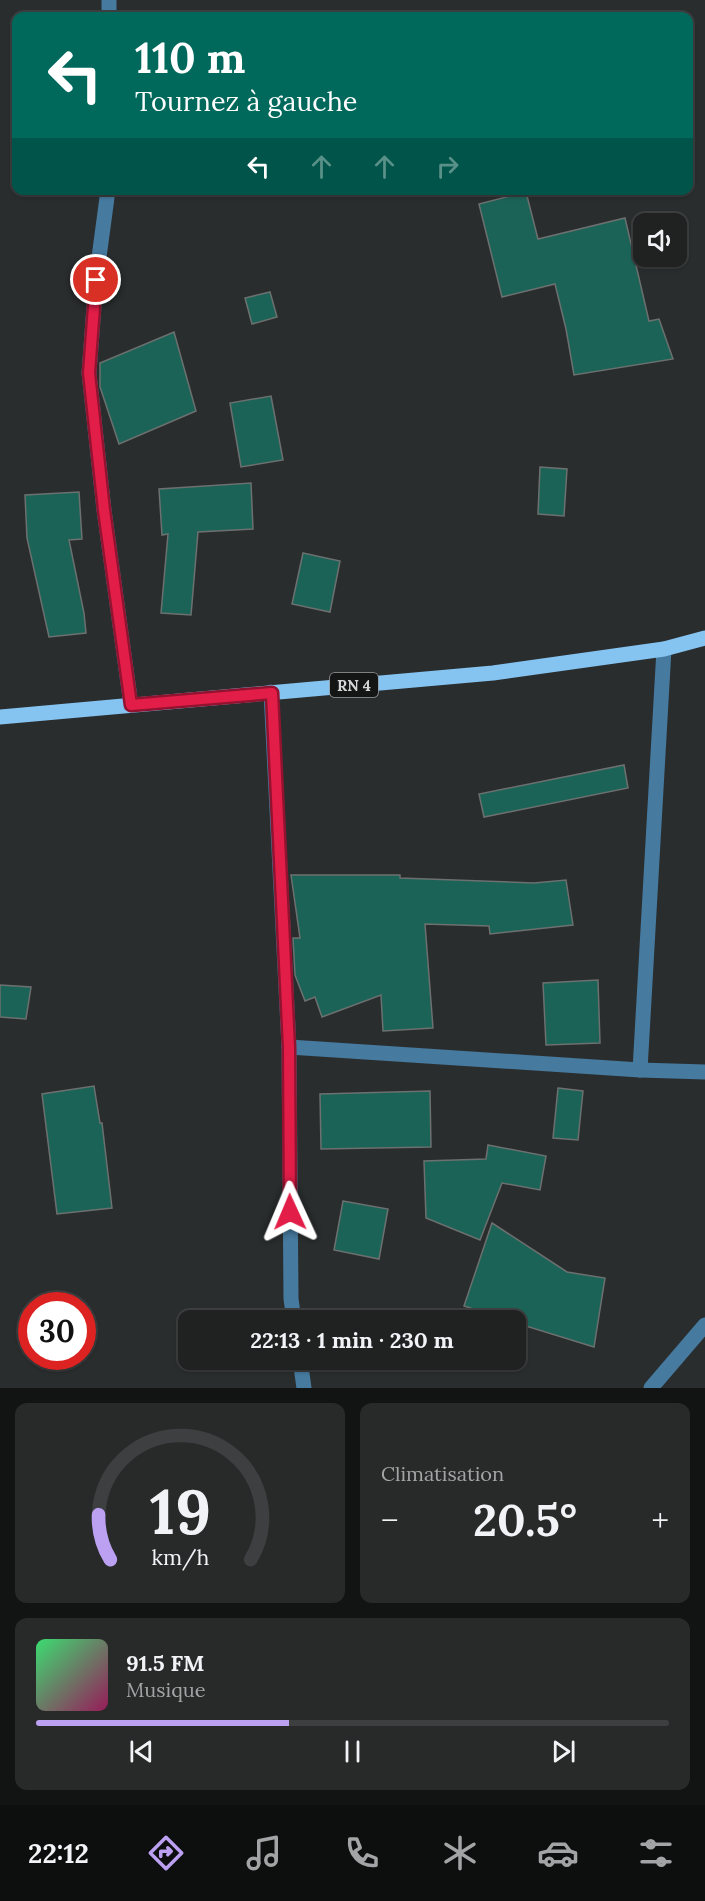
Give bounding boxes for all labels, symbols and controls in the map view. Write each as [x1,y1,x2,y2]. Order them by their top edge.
text: 110 m [135,31,246,85]
icon: left [36,36,114,114]
text: Tournez à gauche [135,84,358,118]
icon: left [242,150,275,183]
icon: ahead [305,150,338,183]
icon: ahead [368,150,401,183]
icon: right [431,150,464,183]
map controls [633,213,687,267]
button: sound [633,213,687,267]
pin [70,254,121,305]
icon: arrive [79,263,112,296]
road number: RN 4 [330,673,378,697]
position arrow [258,1180,322,1244]
speed limit sign: 30 [18,1292,96,1370]
text: 22:13 · 1 min · 230 m [250,1326,454,1354]
text: Climatisation [381,1461,504,1486]
text: 19 [149,1471,211,1551]
text: 20.5° [473,1491,577,1548]
text: − [381,1499,399,1541]
text: + [651,1499,669,1541]
text: km/h [151,1543,209,1571]
text: 91.5 FM [126,1649,204,1677]
text: Musique [126,1677,205,1702]
icon: previous [125,1735,158,1768]
icon: pause [336,1735,369,1768]
icon: next [547,1735,580,1768]
icon: directions [145,1832,187,1874]
icon: music [243,1832,285,1874]
icon: phone [341,1832,383,1874]
icon: climate [439,1832,481,1874]
icon: car [537,1832,579,1874]
icon: filters [635,1832,677,1874]
text: 22:12 [28,1836,89,1870]

